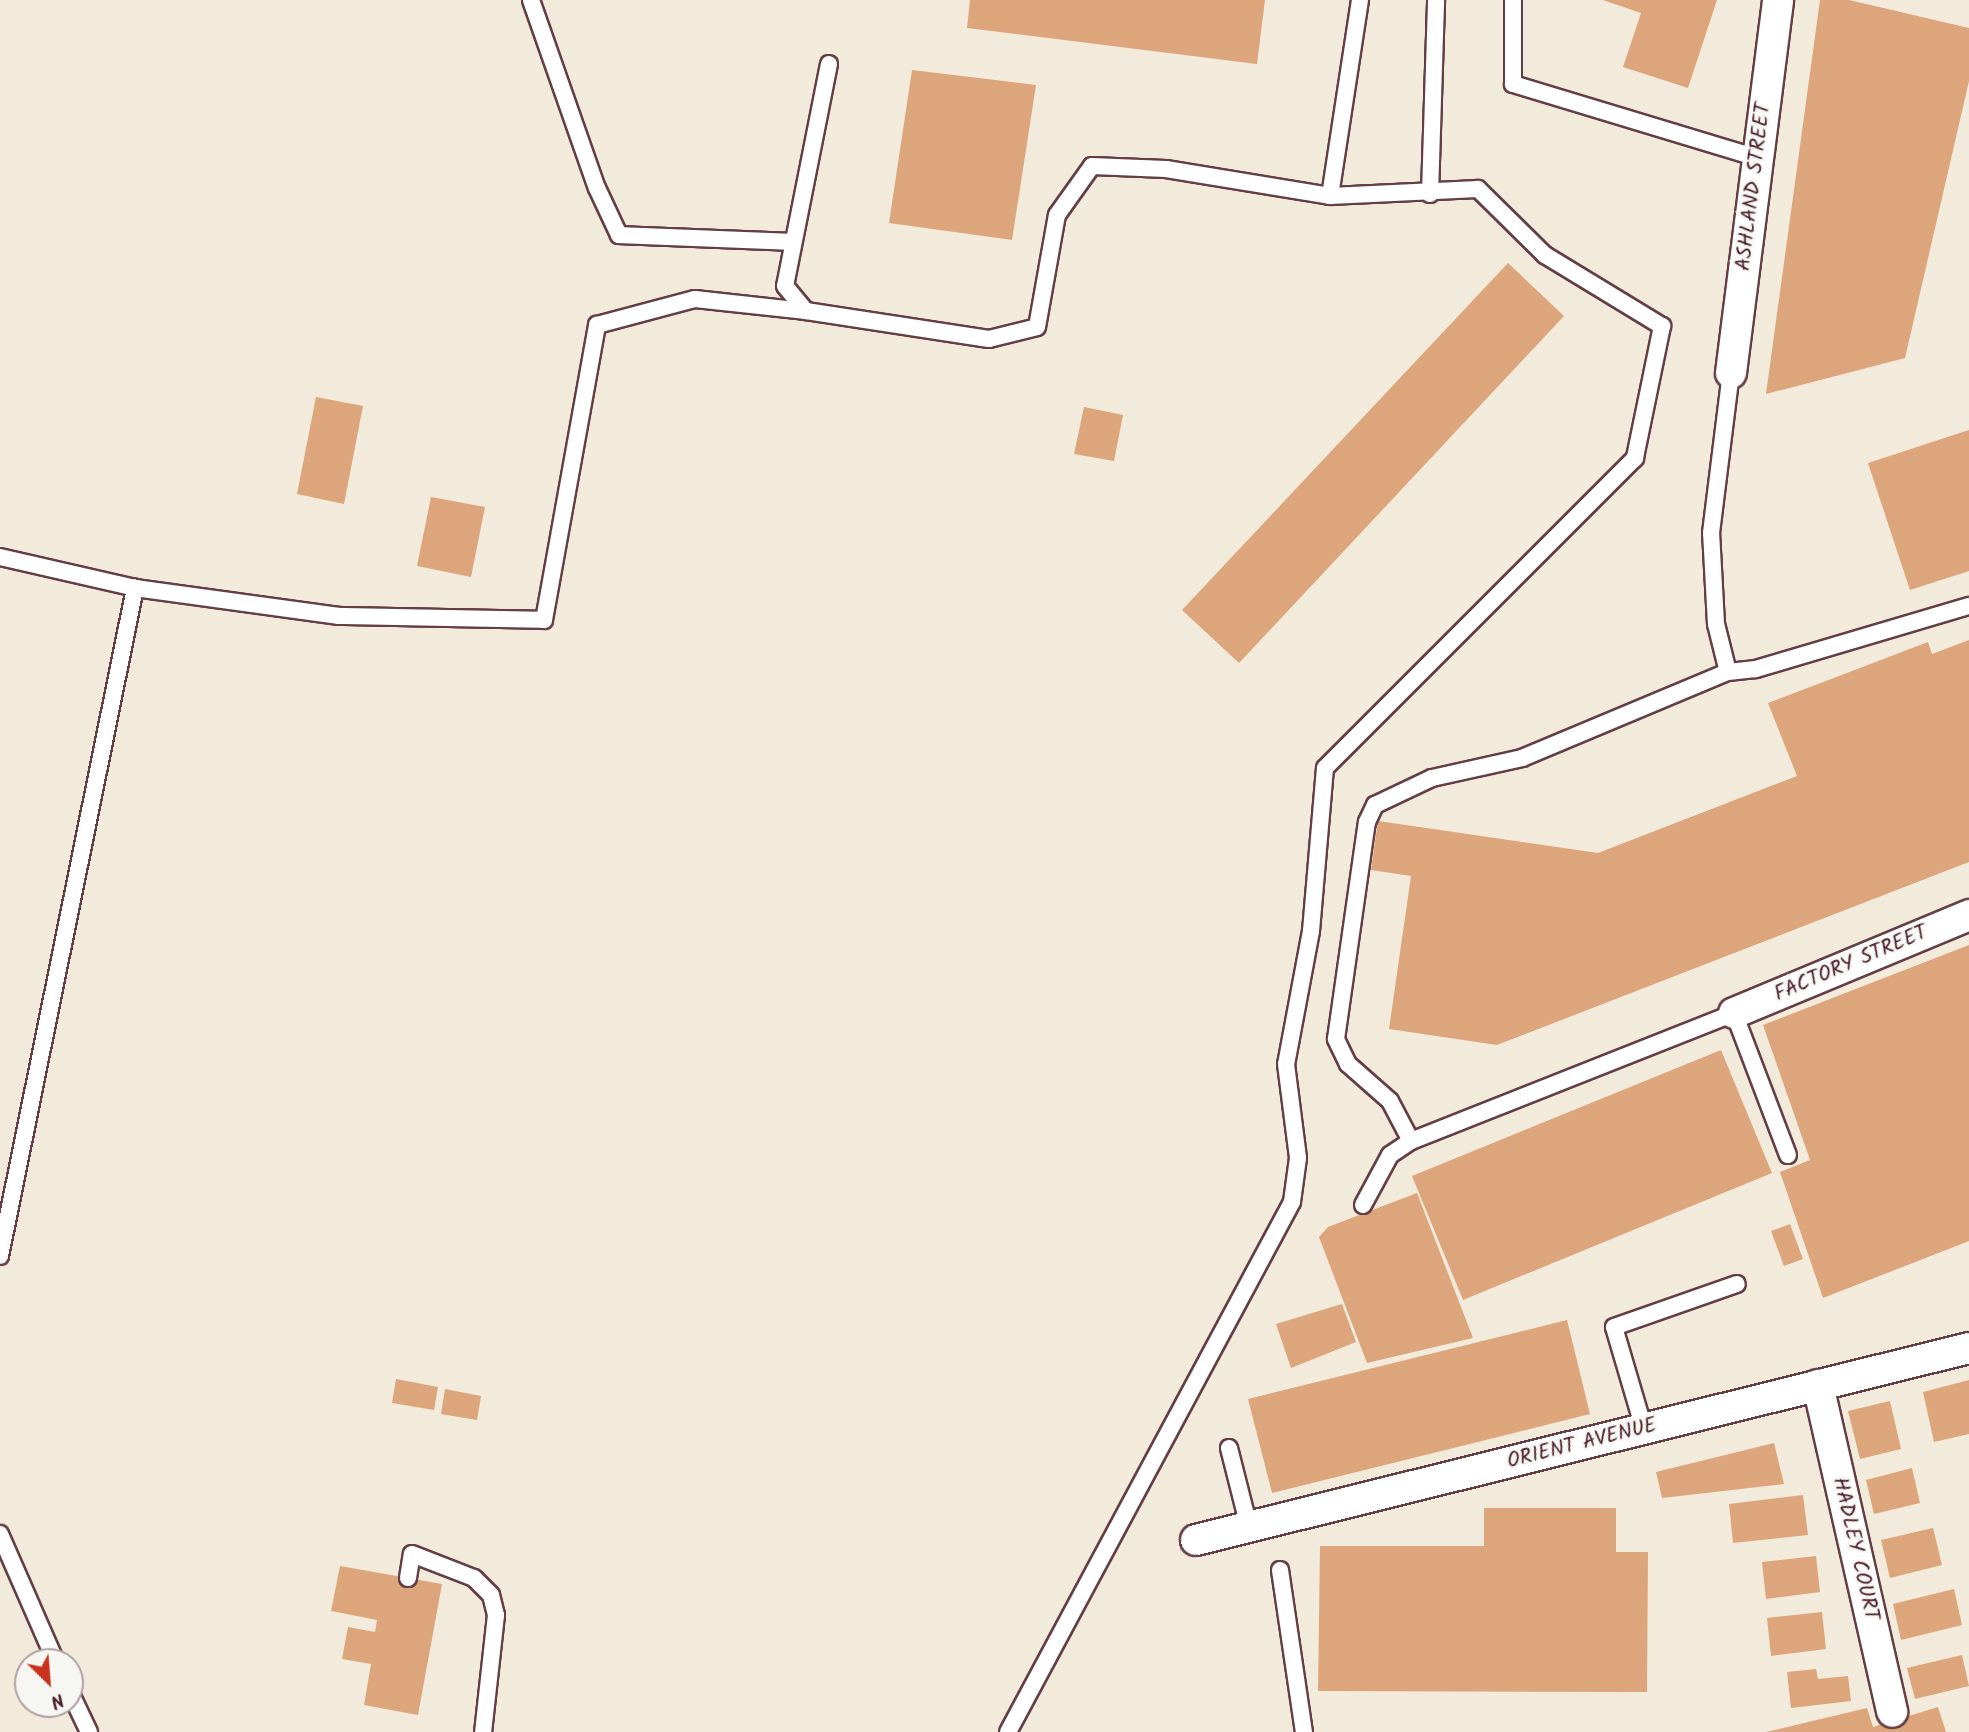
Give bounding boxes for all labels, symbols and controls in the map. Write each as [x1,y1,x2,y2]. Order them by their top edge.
street label: ASHLAND STREET [1731,102,1777,272]
street label: FACTORY STREET [1771,920,1931,1008]
street label: ORIENT AVENUE [1505,1413,1659,1475]
street label: HADLEY COURT [1826,1475,1884,1623]
north arrow [14,1648,84,1718]
text: N [45,1684,69,1716]

